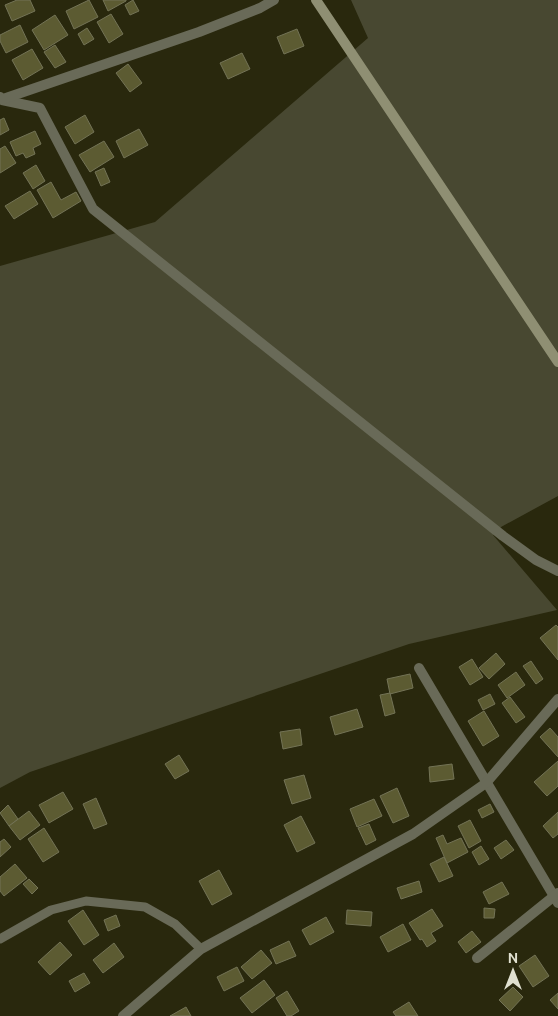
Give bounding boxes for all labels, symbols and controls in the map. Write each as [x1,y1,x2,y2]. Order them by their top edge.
north arrow [488,946,538,996]
text: N [508,950,518,966]

